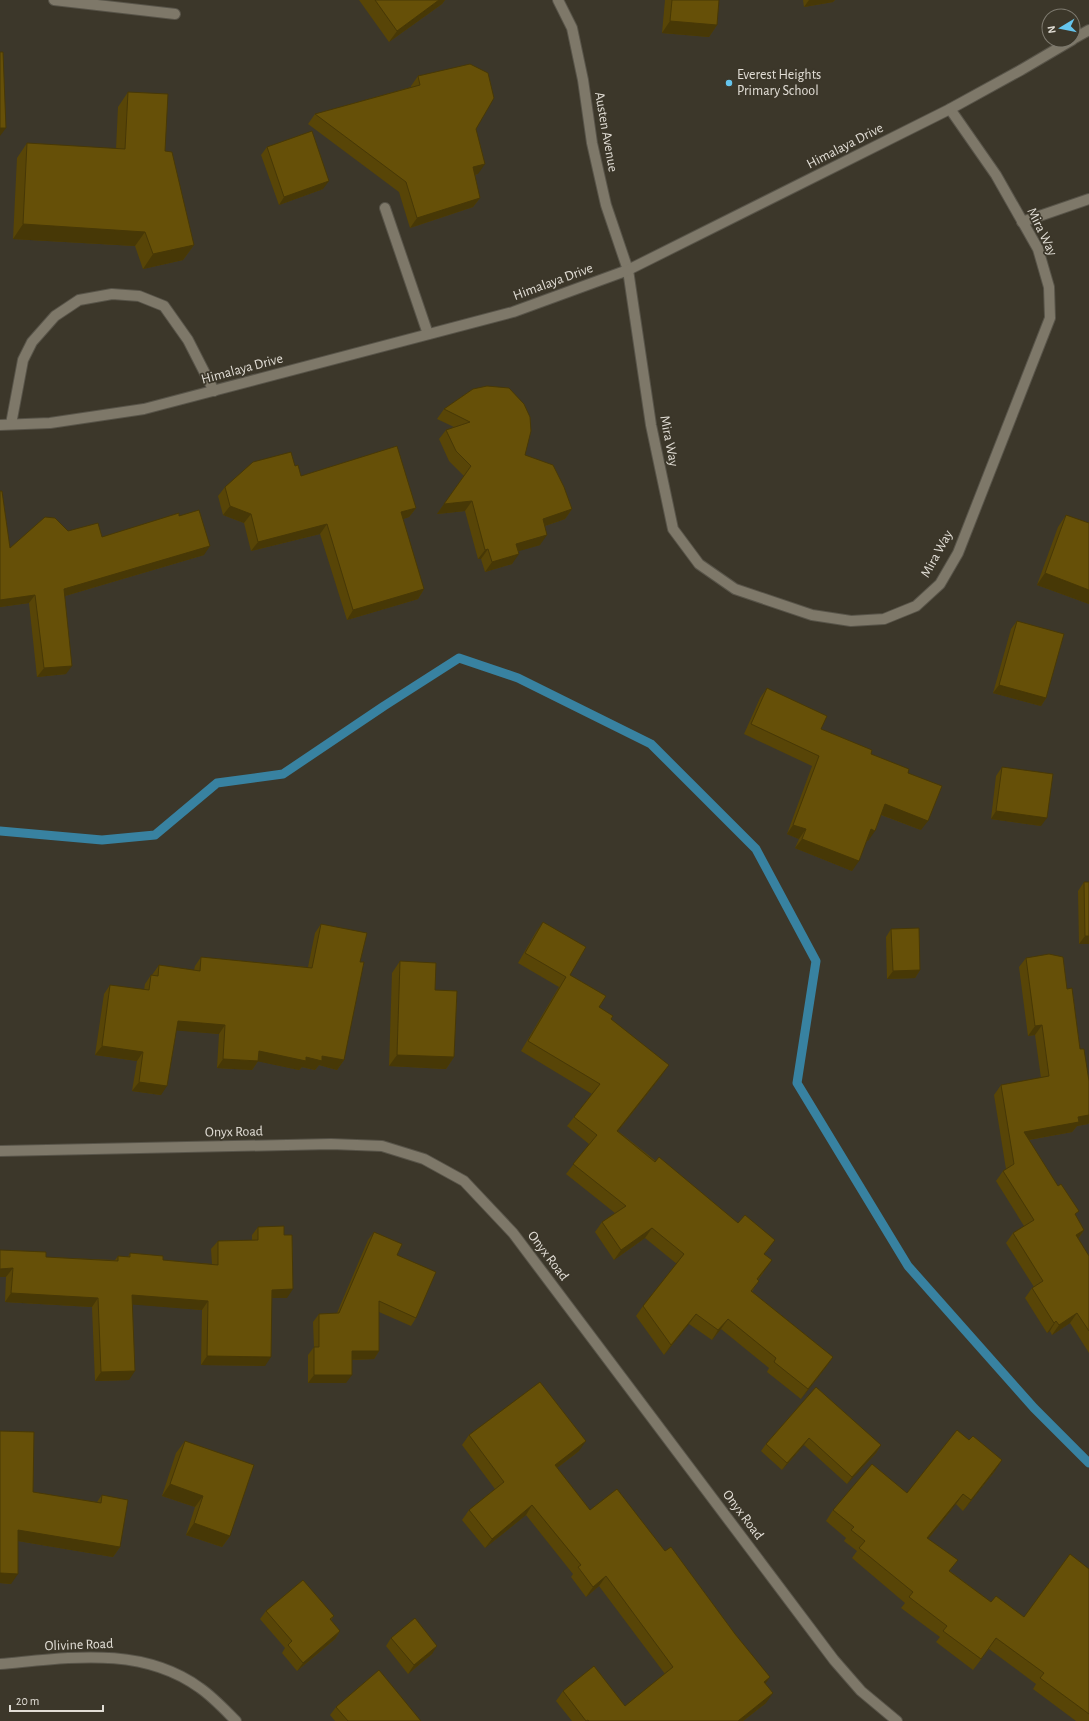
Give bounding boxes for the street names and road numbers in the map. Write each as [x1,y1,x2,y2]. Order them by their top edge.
street label: Austen Avenue [592,91,620,173]
street label: Himalaya Drive [804,121,886,171]
street label: Mira Way [1024,206,1060,258]
street label: Himalaya Drive [511,261,595,303]
street label: Himalaya Drive [200,351,284,387]
street label: Mira Way [657,414,681,468]
street label: Mira Way [918,528,956,580]
street label: Onyx Road [205,1124,263,1140]
street label: Onyx Road [525,1229,571,1283]
street label: Onyx Road [720,1488,766,1542]
street label: Olivine Road [44,1637,114,1653]

